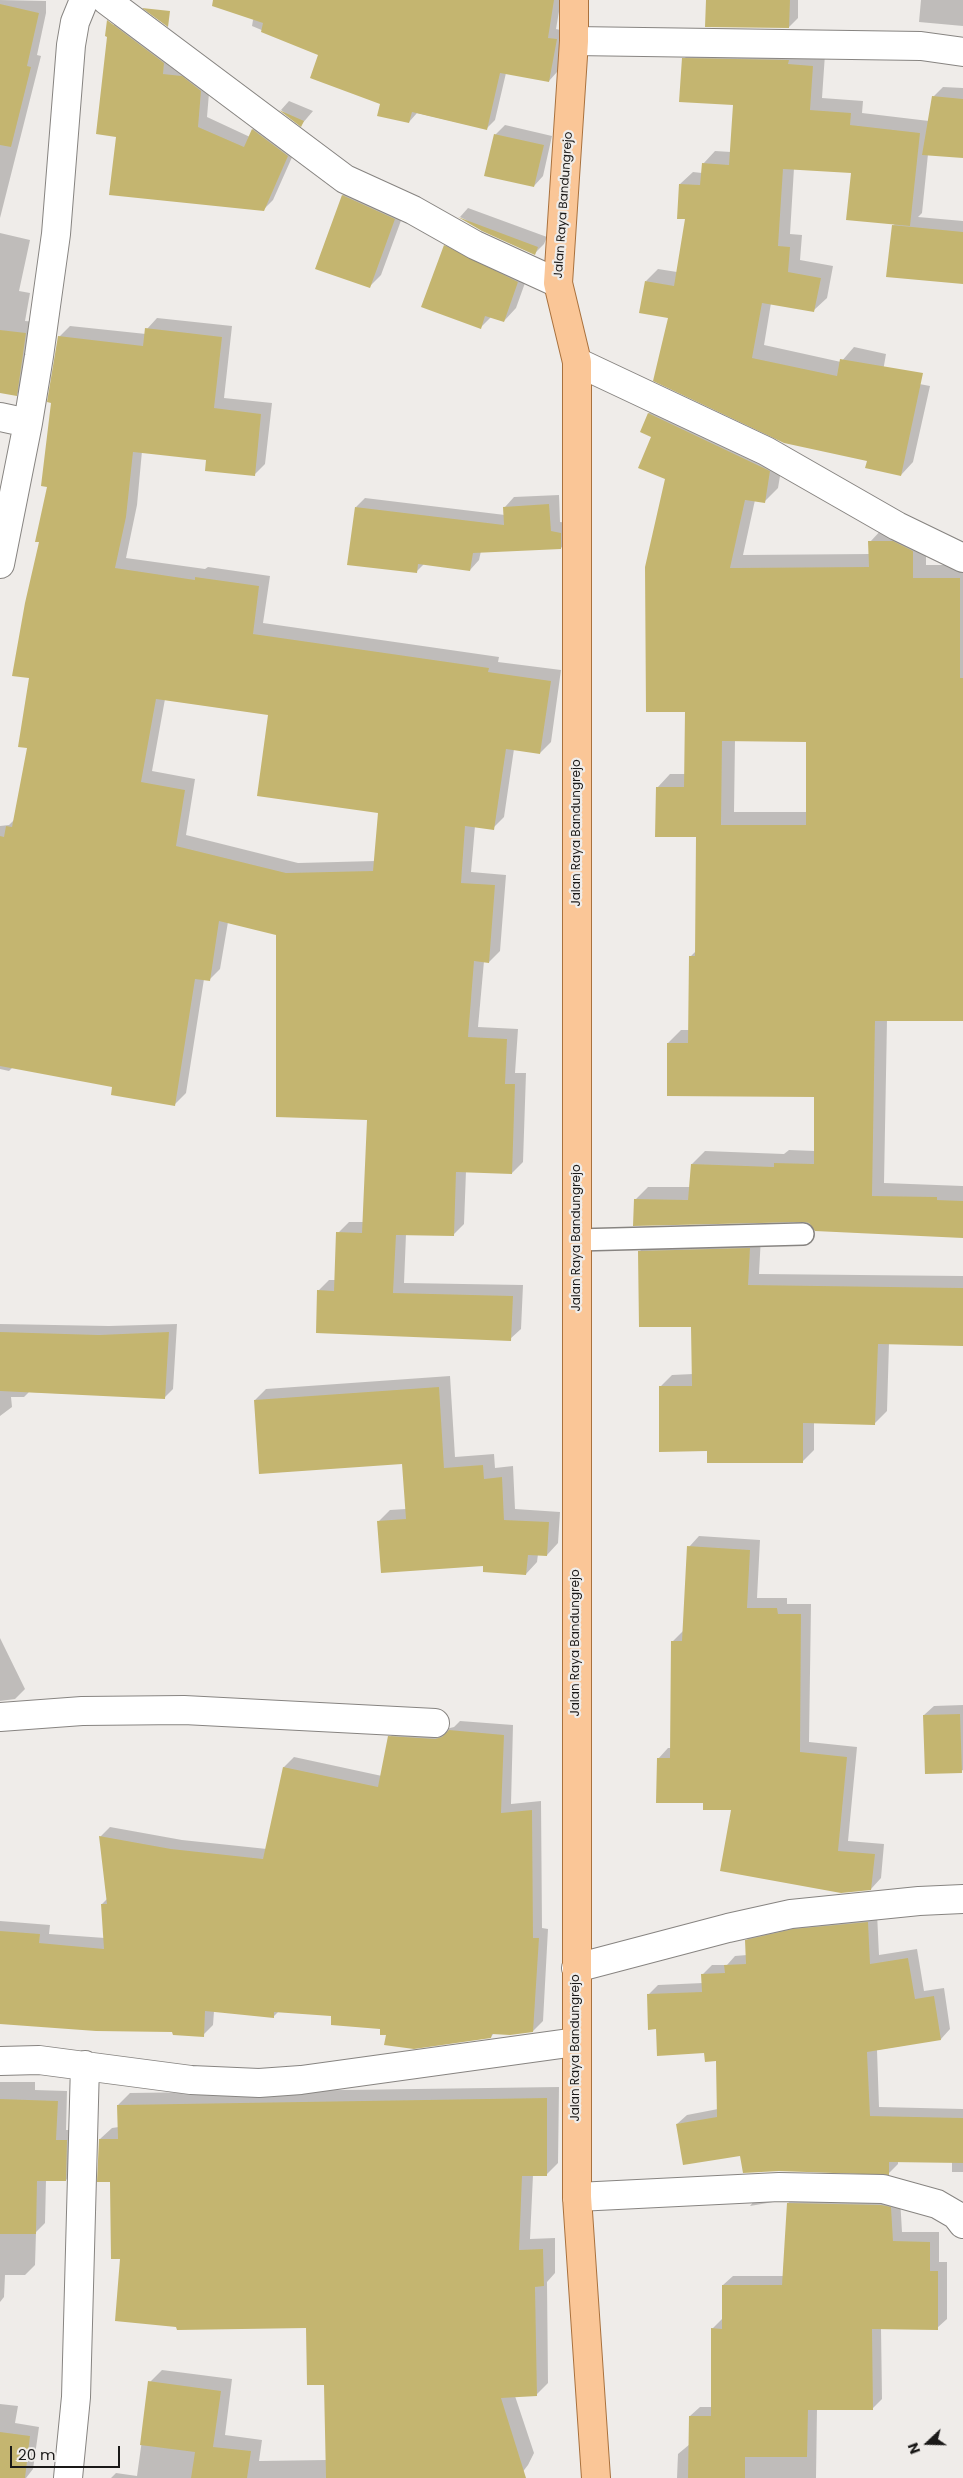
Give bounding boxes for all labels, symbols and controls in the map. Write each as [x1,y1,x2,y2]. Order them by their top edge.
street label: Jalan Raya Bandungrejo [552,131,576,279]
street label: Jalan Raya Bandungrejo [570,759,584,907]
street label: Jalan Raya Bandungrejo [570,1164,584,1312]
street label: Jalan Raya Bandungrejo [569,1569,583,1717]
street label: Jalan Raya Bandungrejo [569,1974,583,2122]
north arrow [903,2418,953,2468]
scale bar [12,2436,122,2468]
text: N [903,2440,925,2457]
text: 20 m [18,2444,56,2465]

